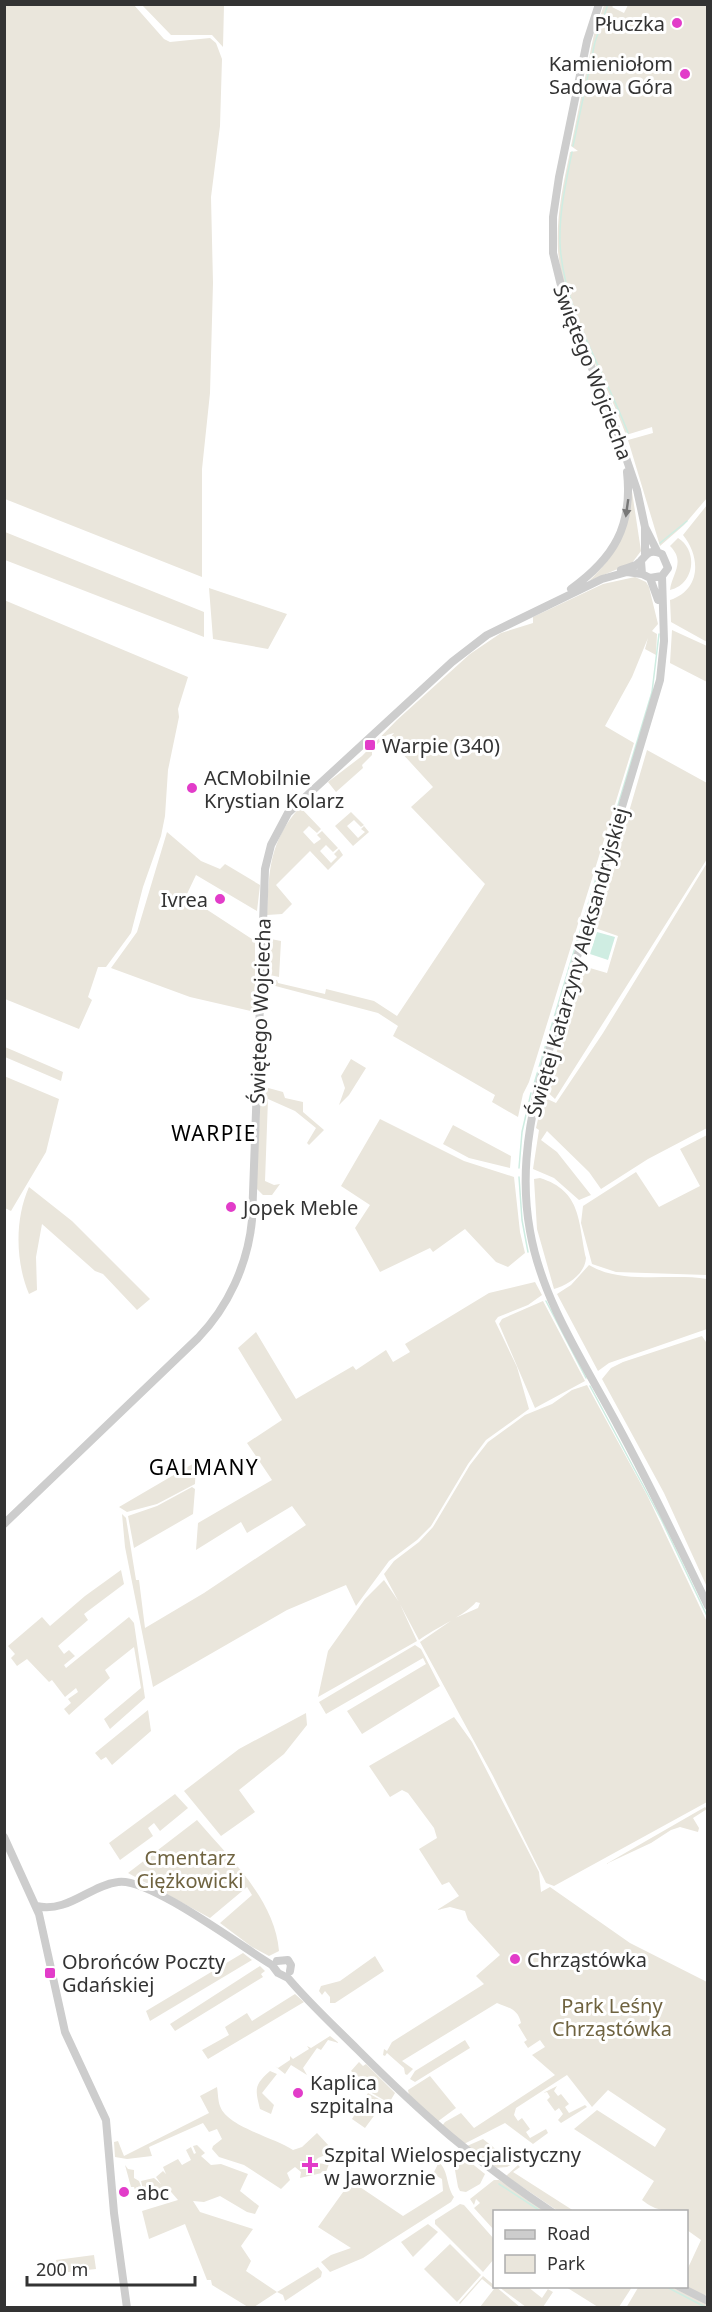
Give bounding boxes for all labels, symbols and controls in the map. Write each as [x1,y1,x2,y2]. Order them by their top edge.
place label: Płuczka [594,10,665,37]
marker: Płuczka [670,16,684,30]
place label: Kamieniołom Sadowa Góra [549,50,673,100]
marker: Kamieniołom Sadowa Góra [678,67,692,81]
street label: Świętego Wojciecha [547,280,639,464]
one-way arrow [622,498,632,517]
place label: Warpie (340) [382,732,500,759]
marker: Warpie (340) [363,738,377,752]
place label: ACMobilnie Krystian Kolarz [204,764,344,814]
marker: ACMobilnie Krystian Kolarz [185,781,199,795]
street label: Świętej Katarzyny Aleksandryjskiej [520,804,634,1120]
place label: Ivrea [161,886,208,913]
marker: Ivrea [213,892,227,906]
street label: Świętego Wojciecha [243,918,277,1104]
district label: WARPIE [171,1119,257,1147]
place label: Jopek Meble [241,1194,358,1221]
marker: Jopek Meble [224,1200,238,1214]
district label: GALMANY [149,1453,259,1481]
park label: Cmentarz Ciężkowicki [137,1844,243,1894]
place label: Chrząstówka [527,1946,647,1973]
place label: Obrońców Poczty Gdańskiej [62,1948,226,1998]
marker: Chrząstówka [508,1952,522,1966]
marker: Obrońców Poczty Gdańskiej [43,1966,57,1980]
park label: Park Leśny Chrząstówka [552,1992,672,2042]
place label: Kaplica szpitalna [310,2069,394,2119]
marker: Kaplica szpitalna [291,2086,305,2100]
place label: Szpital Wielospecjalistyczny w Jaworznie [324,2141,582,2191]
marker: Szpital Wielospecjalistyczny w Jaworznie [301,2156,319,2174]
place label: abc [136,2179,169,2206]
marker: abc [117,2185,131,2199]
legend [493,2210,688,2288]
text: Road [547,2221,590,2245]
scale bar [27,2249,195,2287]
text: Park [547,2251,585,2275]
text: 200 m [36,2257,88,2281]

